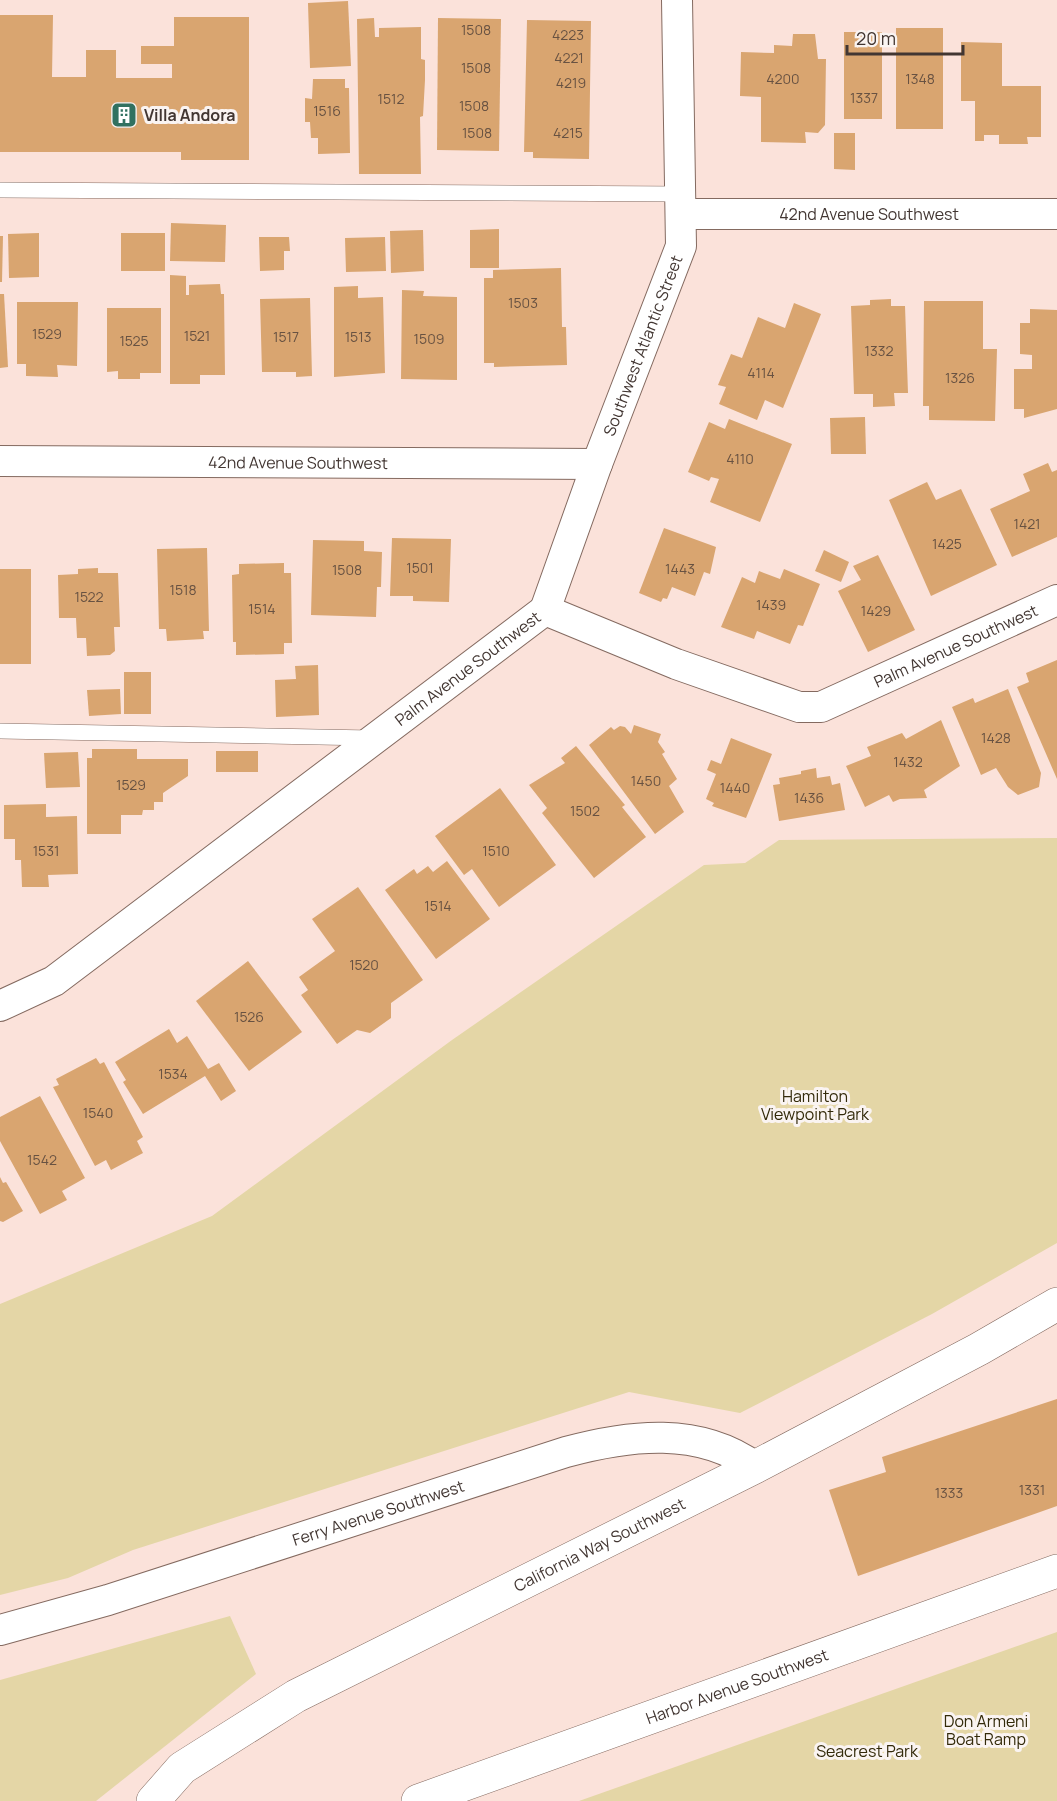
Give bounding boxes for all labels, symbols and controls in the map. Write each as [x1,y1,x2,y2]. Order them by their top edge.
scale bar [847,18,962,56]
house number: 1508 [461,20,491,39]
house number: 4223 [552,25,584,44]
text: 20 m [856,26,896,50]
house number: 4221 [554,48,584,67]
house number: 1508 [461,58,491,77]
house number: 4200 [766,69,800,88]
house number: 1348 [905,69,935,88]
house number: 4219 [556,73,586,92]
house number: 1337 [850,88,878,107]
house number: 1512 [378,89,405,108]
house number: 1508 [459,96,489,115]
building icon: Villa Andora [109,100,139,130]
house number: 1516 [313,101,341,120]
place label: Villa Andora [144,104,236,126]
house number: 1508 [462,123,492,142]
house number: 4215 [553,123,583,142]
street label: 42nd Avenue Southwest [779,203,959,225]
street label: Southwest Atlantic Street [598,252,687,439]
house number: 1503 [508,293,538,312]
house number: 1529 [32,324,62,343]
house number: 1521 [184,326,210,345]
house number: 1517 [273,327,299,346]
house number: 1513 [345,327,371,346]
house number: 1509 [414,329,444,348]
house number: 1525 [119,331,149,350]
house number: 1332 [865,341,893,360]
house number: 4114 [747,363,775,382]
house number: 1326 [945,368,975,387]
house number: 4110 [726,449,754,468]
street label: 42nd Avenue Southwest [208,451,388,474]
house number: 1421 [1013,514,1041,533]
house number: 1425 [932,534,962,553]
house number: 1501 [406,558,434,577]
house number: 1443 [665,559,695,578]
house number: 1508 [332,560,362,579]
house number: 1518 [169,580,197,599]
house number: 1522 [74,587,104,606]
house number: 1439 [756,595,786,614]
house number: 1514 [248,599,276,618]
street label: Palm Avenue Southwest [870,599,1041,693]
house number: 1429 [861,601,891,620]
street label: Palm Avenue Southwest [390,606,545,731]
house number: 1428 [981,728,1011,747]
house number: 1432 [893,752,923,771]
house number: 1450 [631,771,661,790]
house number: 1529 [116,775,146,794]
house number: 1440 [720,778,750,797]
house number: 1436 [794,788,824,807]
house number: 1502 [570,801,600,820]
house number: 1531 [33,841,59,860]
house number: 1510 [482,841,510,860]
house number: 1514 [424,896,452,915]
house number: 1520 [349,955,379,974]
house number: 1526 [234,1007,264,1026]
house number: 1534 [158,1064,188,1083]
park label: Hamilton Viewpoint Park [761,1085,870,1125]
house number: 1540 [83,1103,113,1122]
house number: 1542 [27,1150,57,1169]
street label: Ferry Avenue Southwest [289,1475,467,1551]
house number: 1331 [1019,1480,1045,1499]
house number: 1333 [935,1483,963,1502]
street label: California Way Southwest [510,1493,689,1597]
street label: Harbor Avenue Southwest [643,1643,831,1729]
park label: Don Armeni Boat Ramp [944,1710,1028,1750]
park label: Seacrest Park [816,1740,919,1762]

